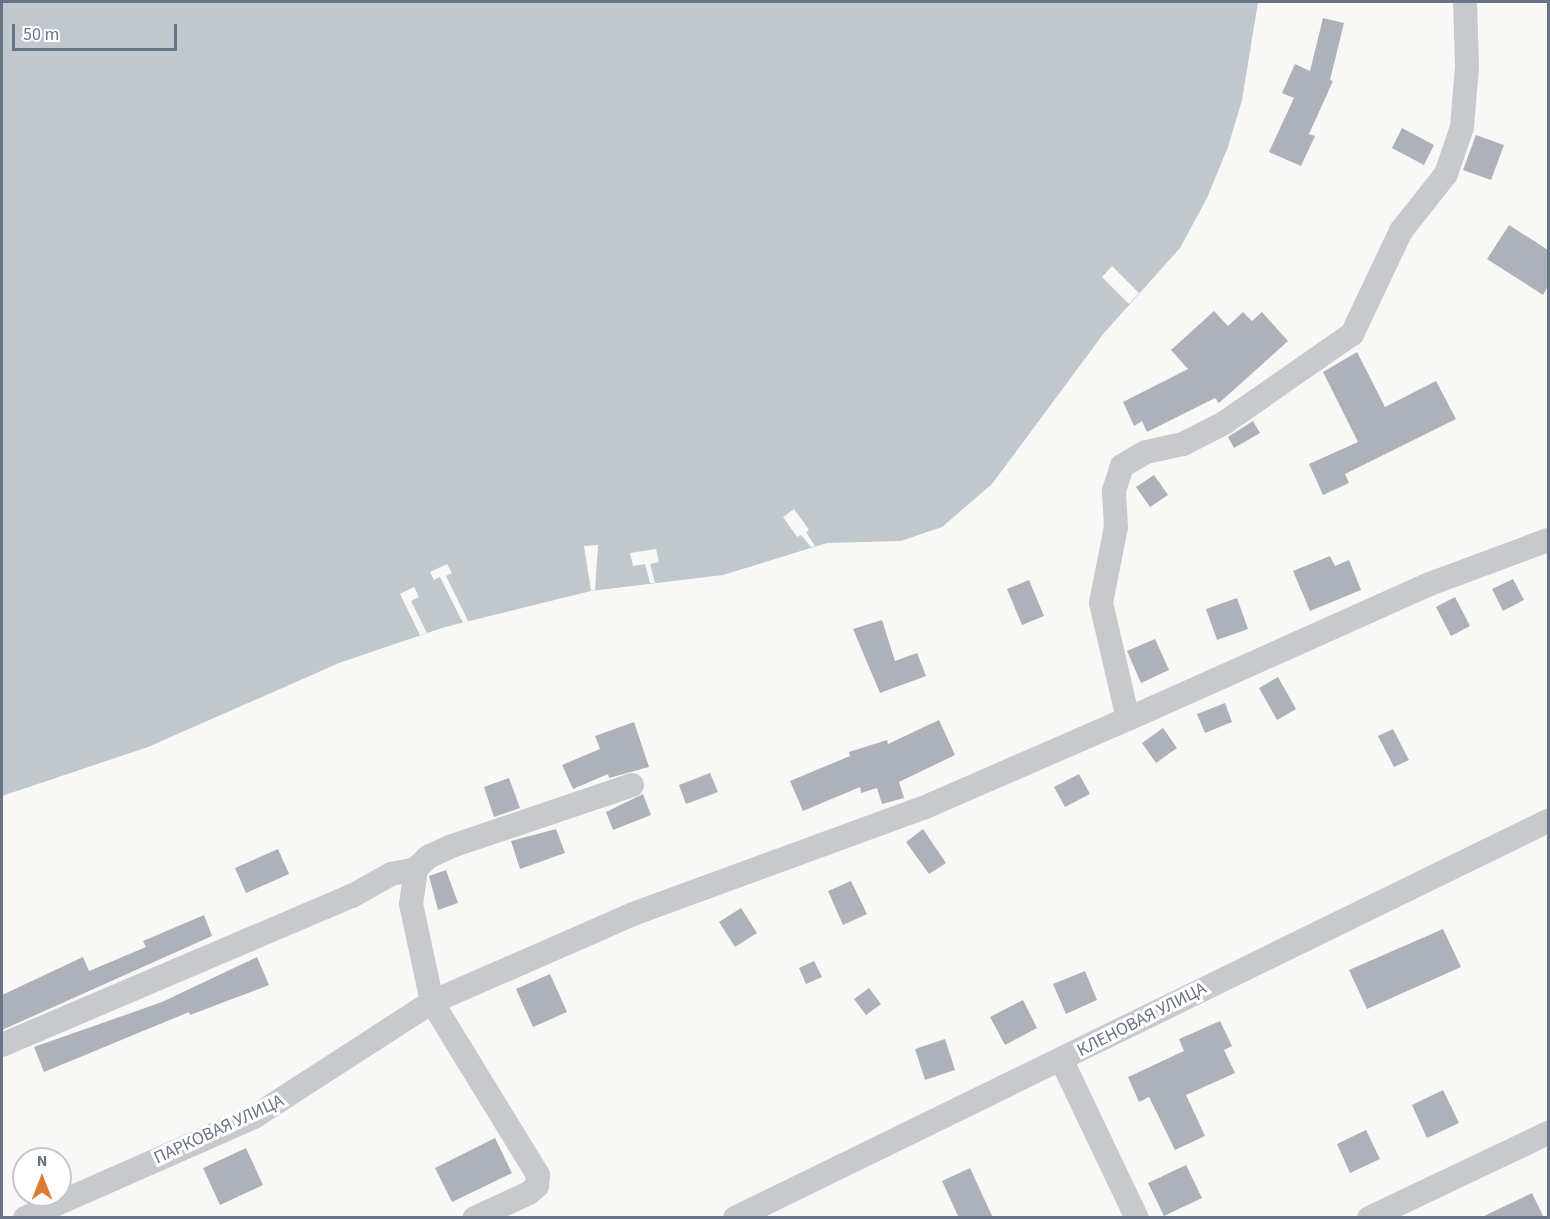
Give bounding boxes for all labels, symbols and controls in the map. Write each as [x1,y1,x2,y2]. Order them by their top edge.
scale bar [15,12,180,50]
text: 50 m [23,22,59,47]
street label: КЛЕНОВАЯ УЛИЦА [1074,978,1210,1062]
street label: ПАРКОВАЯ УЛИЦА [151,1090,287,1170]
north arrow [12,1147,72,1207]
text: N [37,1150,47,1172]

